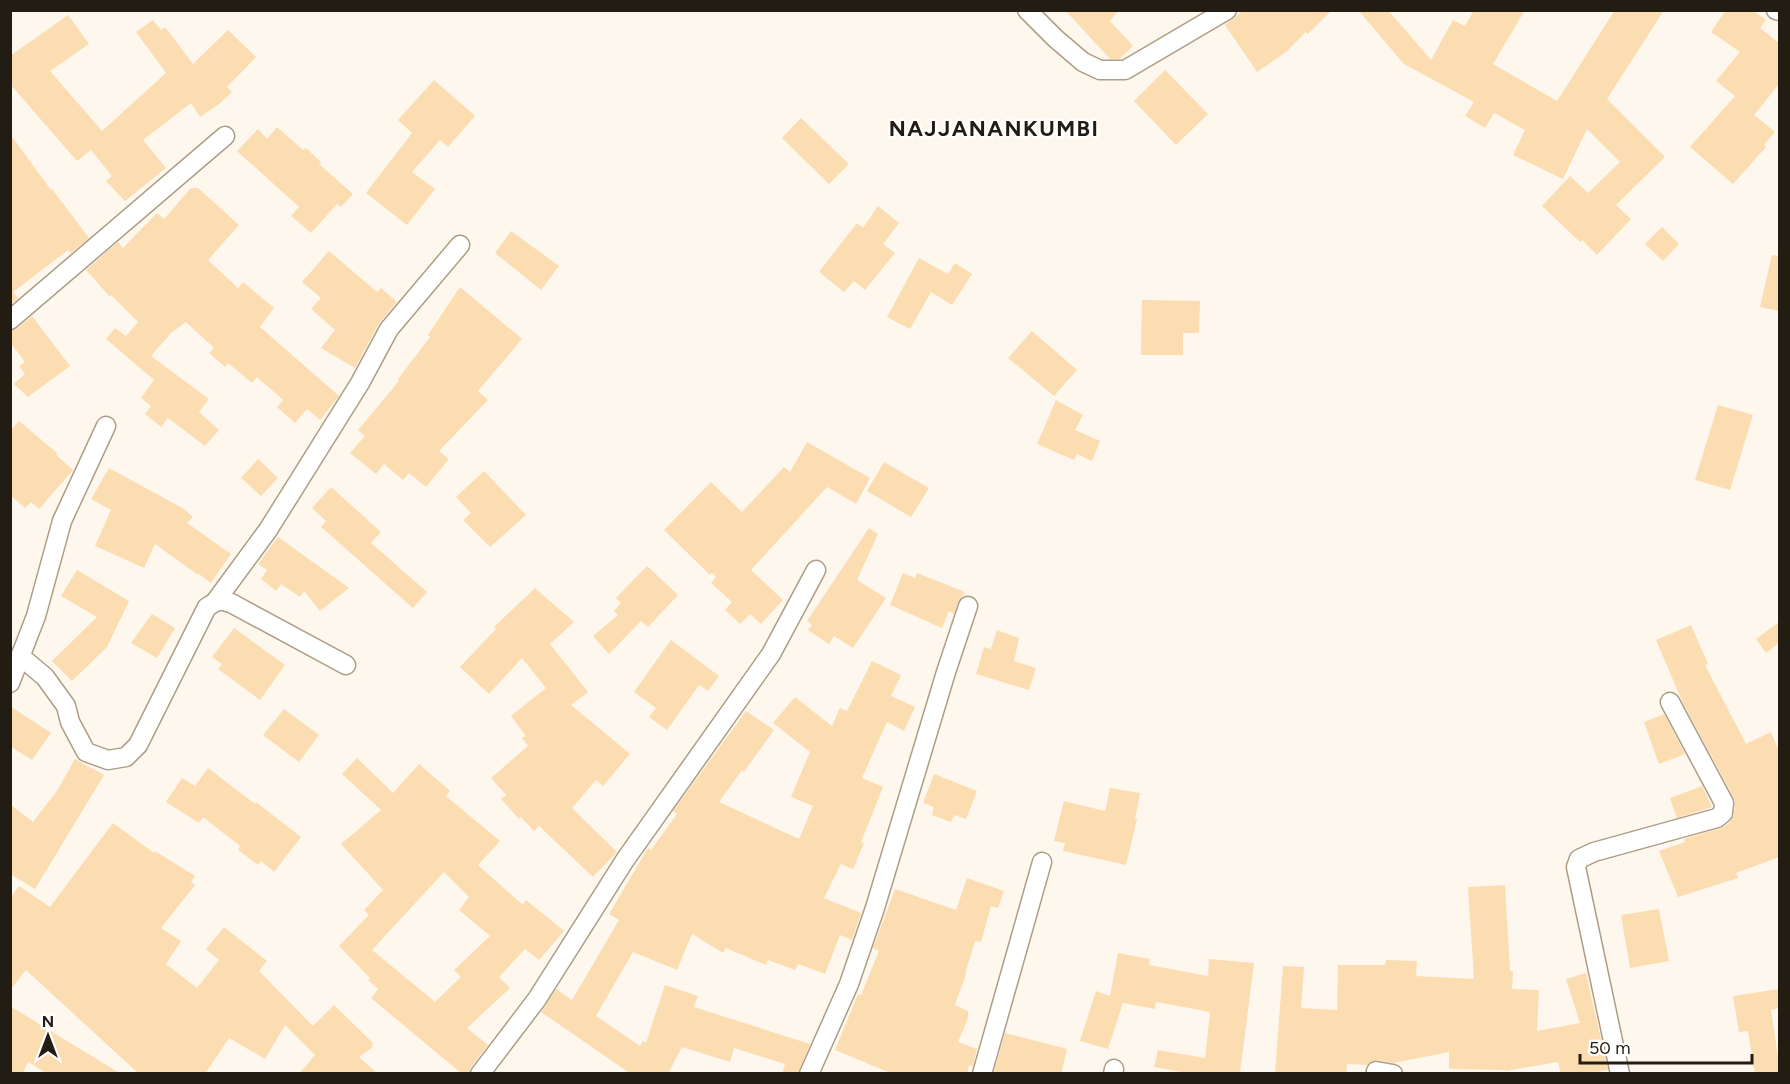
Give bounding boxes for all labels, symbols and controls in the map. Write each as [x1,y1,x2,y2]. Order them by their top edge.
district label: NAJJANANKUMBI [889,115,1099,142]
north arrow [18,1006,78,1066]
text: N [42,1012,54,1031]
scale bar [1580,1027,1752,1065]
text: 50 m [1589,1037,1631,1059]

